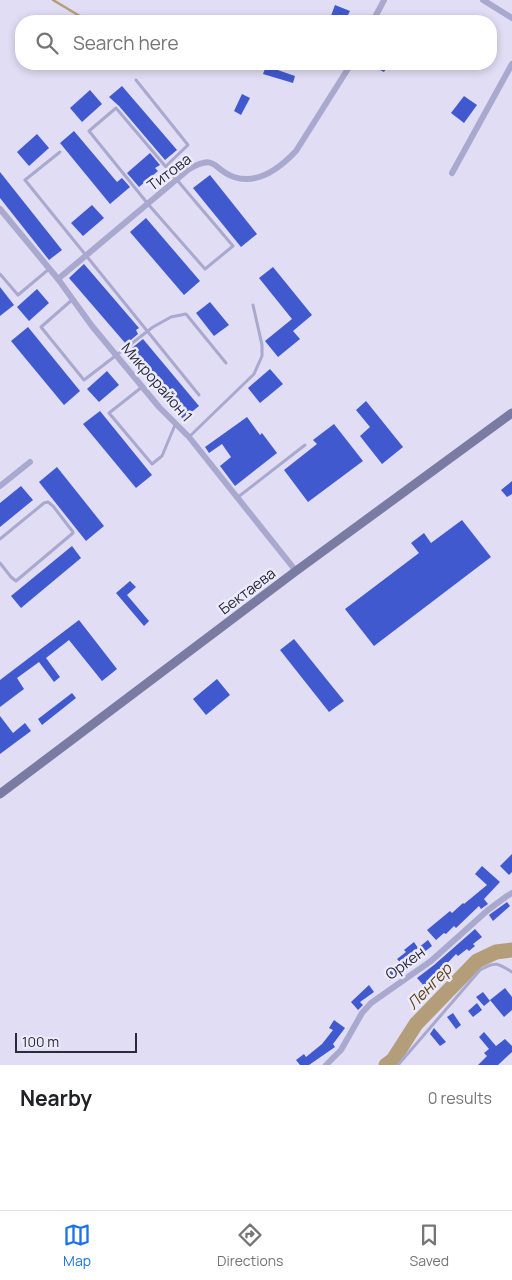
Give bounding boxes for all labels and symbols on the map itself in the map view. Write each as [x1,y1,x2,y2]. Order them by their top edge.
street label: Титова [143,149,195,195]
street label: Микрорайон 1 [117,338,197,426]
street label: Бектаева [214,563,280,619]
street label: Оркен [381,941,429,985]
water label: Ленгер [402,957,458,1014]
scale bar [15,1030,138,1053]

